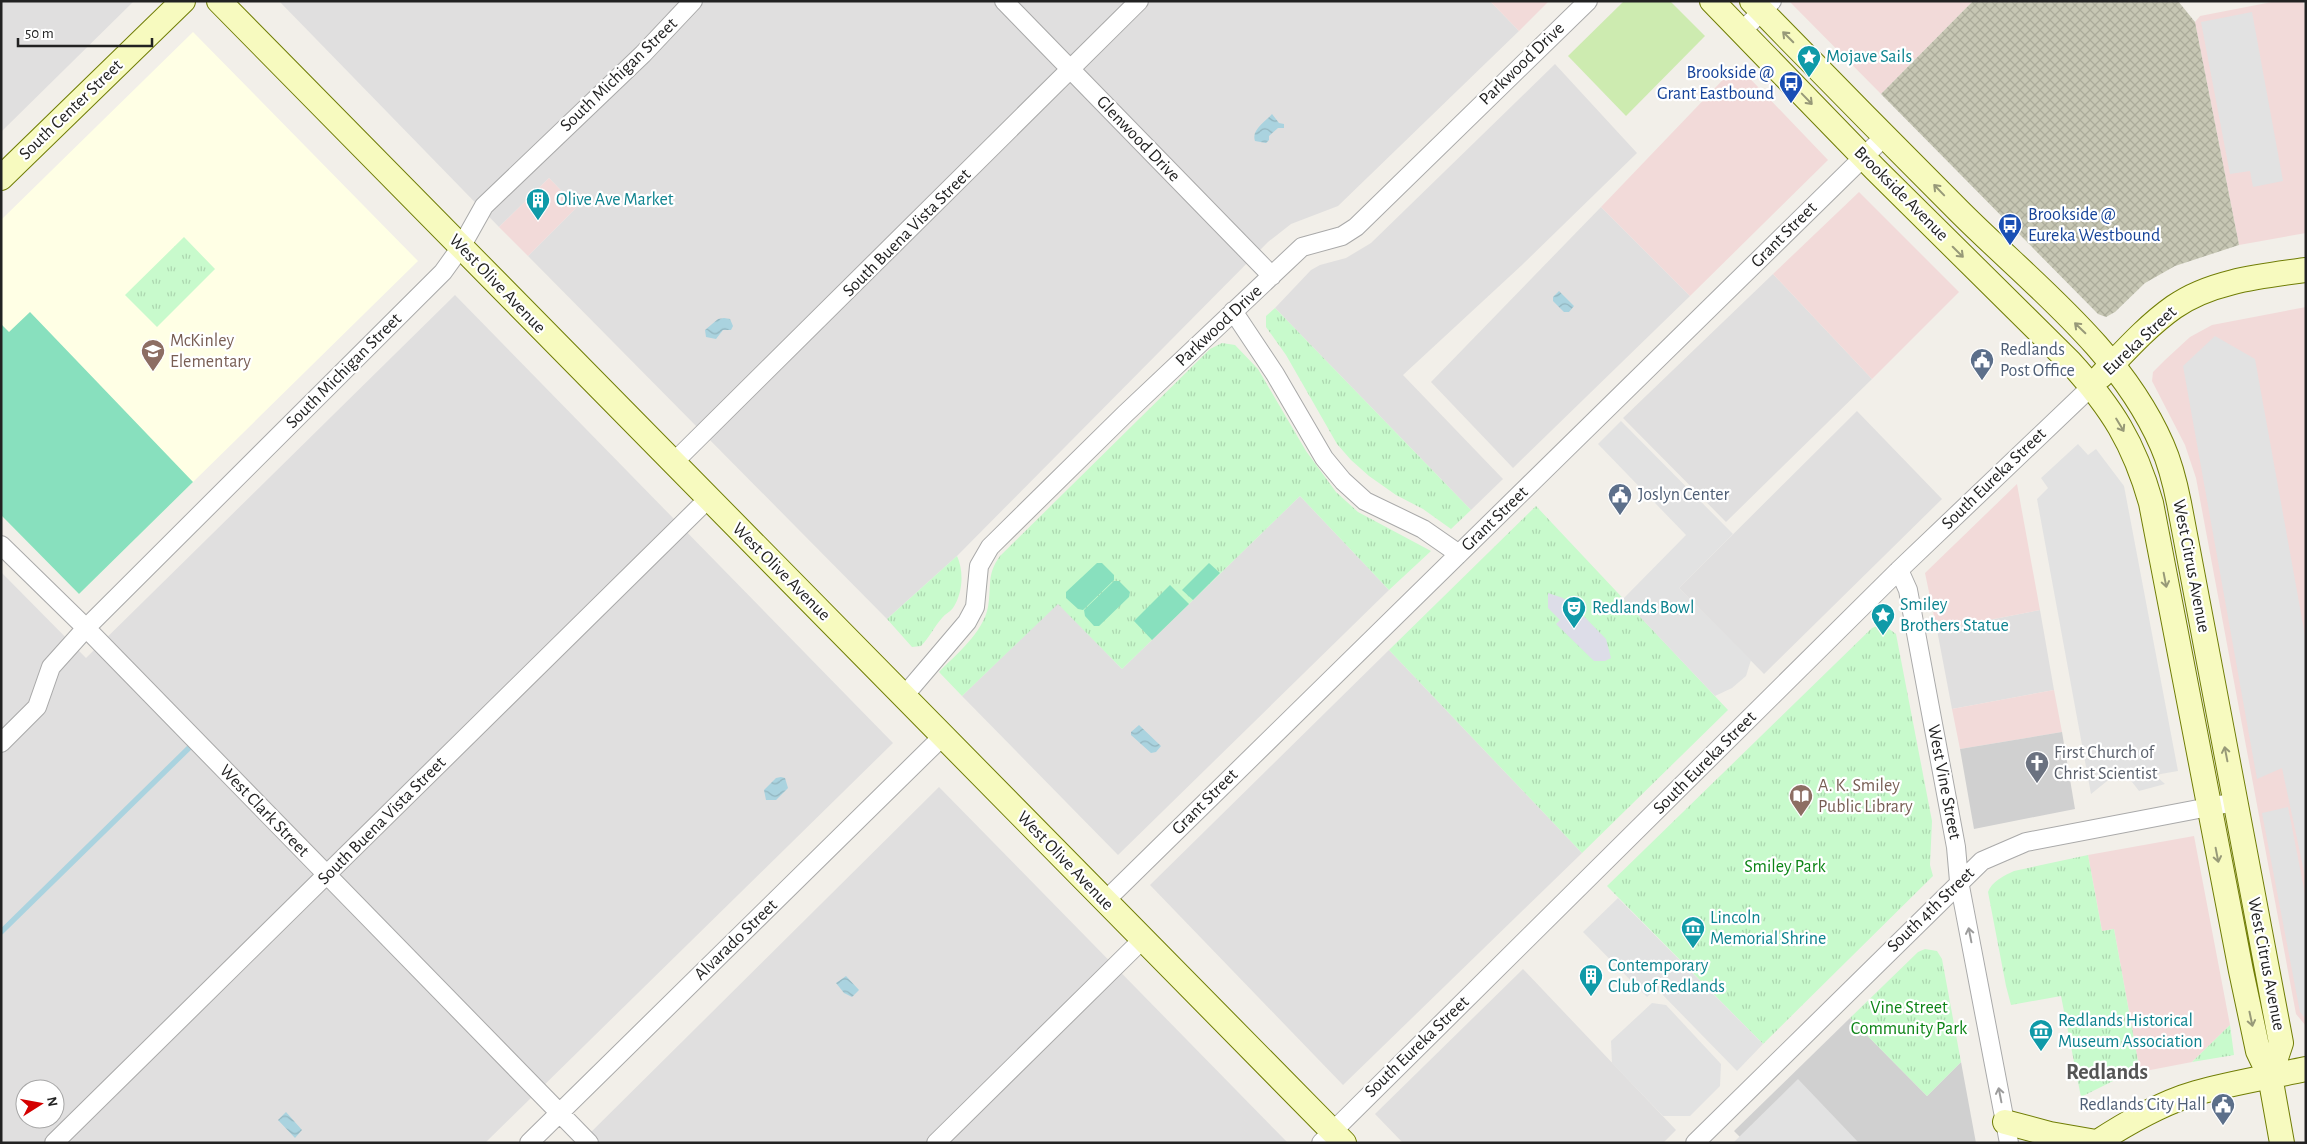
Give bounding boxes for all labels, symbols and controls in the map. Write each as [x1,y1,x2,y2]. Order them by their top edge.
scale bar [18,15,151,47]
street label: South Michigan Street [557,15,681,135]
street label: Parkwood Drive [1476,19,1568,109]
text: 50 m [25,26,54,41]
one-way arrow [1781,31,1794,43]
place icon: Mojave Sails [1796,44,1822,78]
place label: Mojave Sails [1826,48,1912,66]
street label: South Center Street [16,56,126,164]
place label: Brookside @ Grant Eastbound [1657,64,1774,103]
bus stop icon: Brookside @ Grant Eastbound [1778,70,1804,104]
one-way arrow [1801,92,1813,105]
street label: Glenwood Drive [1093,93,1183,185]
street label: Brookside Avenue [1850,143,1952,245]
street label: South Buena Vista Street [840,165,975,300]
one-way arrow [1932,184,1945,196]
building icon: Olive Ave Market [525,187,551,221]
place label: Olive Ave Market [556,191,674,209]
street label: Grant Street [1748,199,1820,271]
place label: Brookside @ Eureka Westbound [2028,206,2160,245]
bus stop icon: Brookside @ Eureka Westbound [1997,212,2023,246]
street label: West Olive Avenue [445,231,549,337]
one-way arrow [1952,246,1964,258]
street label: Parkwood Drive [1173,282,1265,370]
street label: Eureka Street [2100,303,2180,379]
street label: South Michigan Street [283,310,405,432]
one-way arrow [2074,323,2086,335]
place label: McKinley Elementary [170,332,251,371]
school or university icon: McKinley Elementary [140,338,166,372]
place label: Redlands Post Office [2000,341,2075,380]
public building icon: Redlands Post Office [1969,347,1995,381]
one-way arrow [2116,418,2126,432]
street label: South Eureka Street [1938,425,2050,533]
public building icon: Joslyn Center [1607,482,1633,516]
street label: Grant Street [1458,483,1532,555]
place label: Joslyn Center [1638,486,1729,504]
street label: West Citrus Avenue [2169,498,2213,634]
street label: West Olive Avenue [729,520,833,624]
one-way arrow [2161,572,2171,588]
theatre icon: Redlands Bowl [1561,595,1587,629]
place label: Smiley Brothers Statue [1900,596,2009,635]
place label: Redlands Bowl [1592,599,1694,617]
place icon: Smiley Brothers Statue [1870,602,1896,636]
street label: South Eureka Street [1650,708,1760,818]
street label: West Vine Street [1924,723,1964,841]
place label: First Church of Christ Scientist [2054,744,2158,783]
one-way arrow [2221,746,2231,762]
church icon: First Church of Christ Scientist [2024,750,2050,784]
street label: South Buena Vista Street [315,753,450,888]
street label: West Clark Street [216,761,312,861]
street label: Grant Street [1169,766,1241,838]
place label: A. K. Smiley Public Library [1818,777,1913,816]
library icon: A. K. Smiley Public Library [1788,783,1814,817]
street label: West Olive Avenue [1013,808,1117,914]
one-way arrow [2213,847,2223,863]
park label: Smiley Park [1744,858,1827,876]
street label: South 4th Street [1884,864,1978,956]
street label: Alvarado Street [691,896,781,984]
street label: West Citrus Avenue [2244,896,2288,1032]
place label: Lincoln Memorial Shrine [1710,909,1826,948]
museum icon: Lincoln Memorial Shrine [1680,915,1706,949]
one-way arrow [1964,928,1974,944]
place label: Contemporary Club of Redlands [1608,957,1725,996]
building icon: Contemporary Club of Redlands [1578,963,1604,997]
street label: South Eureka Street [1361,993,1473,1101]
park label: Vine Street Community Park [1851,999,1968,1038]
one-way arrow [2247,1010,2256,1026]
place label: Redlands Historical Museum Association [2058,1012,2203,1051]
museum icon: Redlands Historical Museum Association [2028,1018,2054,1052]
district label: Redlands [2066,1061,2148,1083]
north arrow [15,1079,65,1129]
one-way arrow [1994,1087,2004,1103]
public building icon: Redlands City Hall [2210,1092,2236,1126]
text: N [44,1096,60,1108]
place label: Redlands City Hall [2079,1096,2206,1114]

